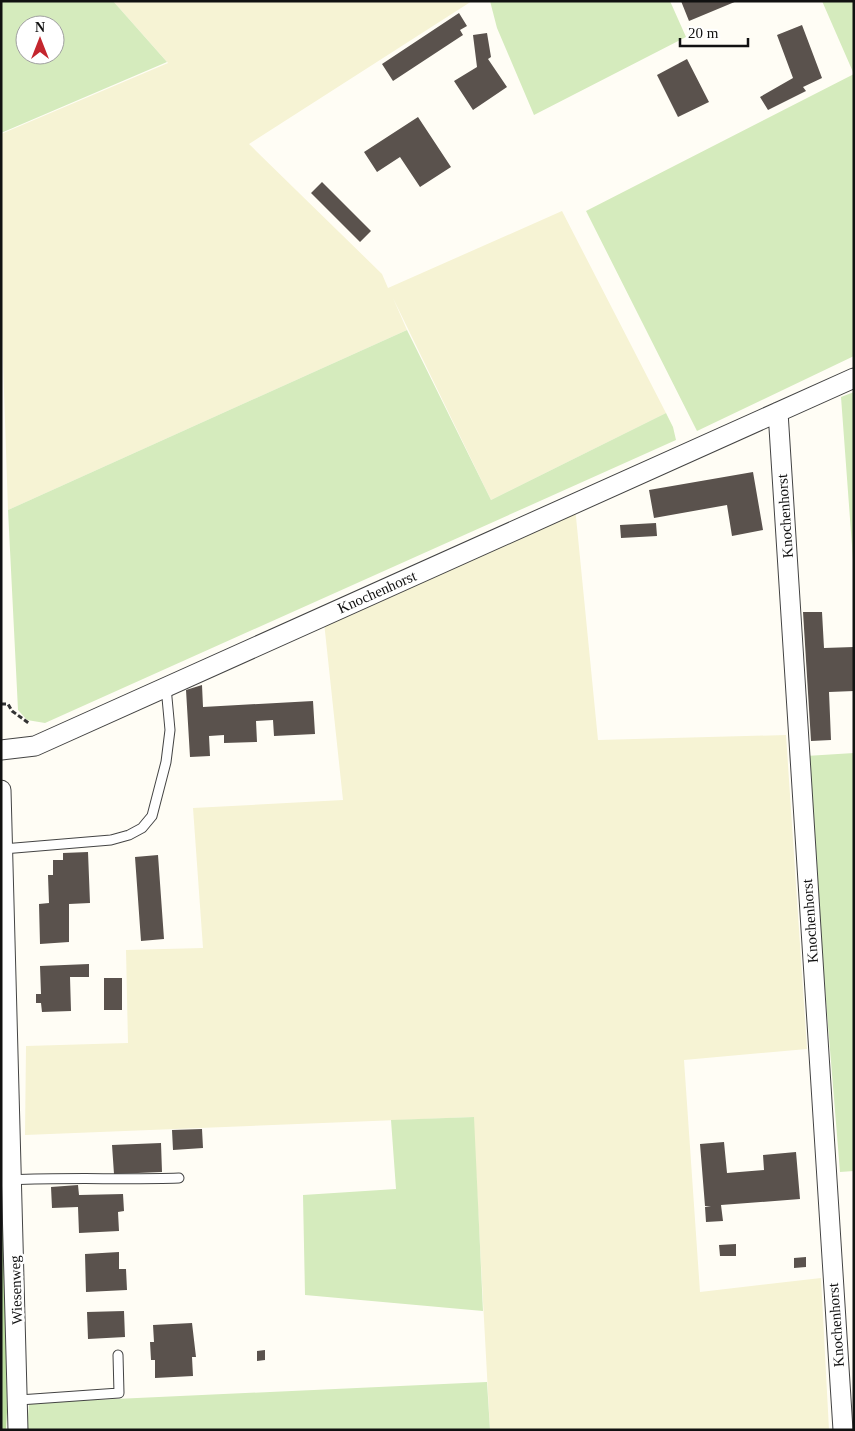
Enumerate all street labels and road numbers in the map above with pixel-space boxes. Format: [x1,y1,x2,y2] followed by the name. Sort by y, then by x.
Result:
[774,473,796,559] street label: Knochenhorst
[335,567,419,616] street label: Knochenhorst
[799,878,821,964] street label: Knochenhorst
[7,1255,25,1325] street label: Wiesenweg
[825,1282,847,1368] street label: Knochenhorst

